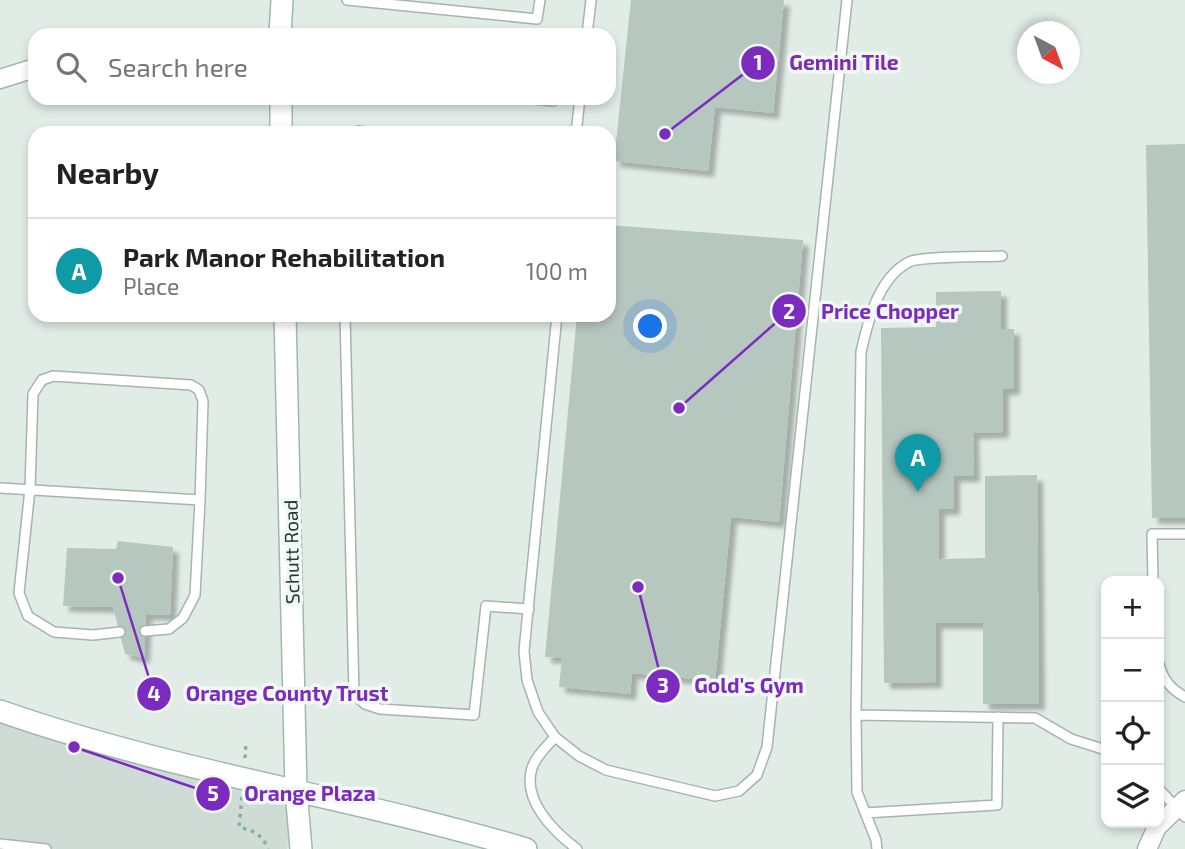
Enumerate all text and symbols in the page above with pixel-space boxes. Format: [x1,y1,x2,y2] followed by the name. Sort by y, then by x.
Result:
[1017,21,1080,84] north arrow
[28,28,616,105] search box
[740,42,913,84] callout: Gemini Tile
[52,48,90,86] icon: search
[753,49,763,74] text: 1
[789,49,899,74] text: Gemini Tile
[108,51,248,82] text: Search here
[56,154,159,190] text: Nearby
[123,241,445,272] text: Park Manor Rehabilitation
[71,257,87,285] text: A
[526,257,588,285] text: 100 m
[123,272,179,300] text: Place
[772,290,973,332] callout: Price Chopper
[783,298,795,323] text: 2
[821,298,959,323] text: Price Chopper
[633,309,667,343] your location
[895,434,941,492] pin: A
[279,500,303,604] street label: Schutt Road
[1101,576,1164,828] map controls
[1101,576,1164,639] button: +
[1101,639,1164,702] button: −
[646,665,818,707] callout: Gold's Gym
[657,672,669,697] text: 3
[694,672,804,698] text: Gold's Gym
[136,673,403,715] callout: Orange County Trust
[147,680,161,705] text: 4
[186,680,389,706] text: Orange County Trust
[1101,702,1164,765] button: locate
[1101,765,1164,828] button: layers
[196,773,390,815] callout: Orange Plaza
[207,780,219,805] text: 5
[244,780,376,805] text: Orange Plaza

